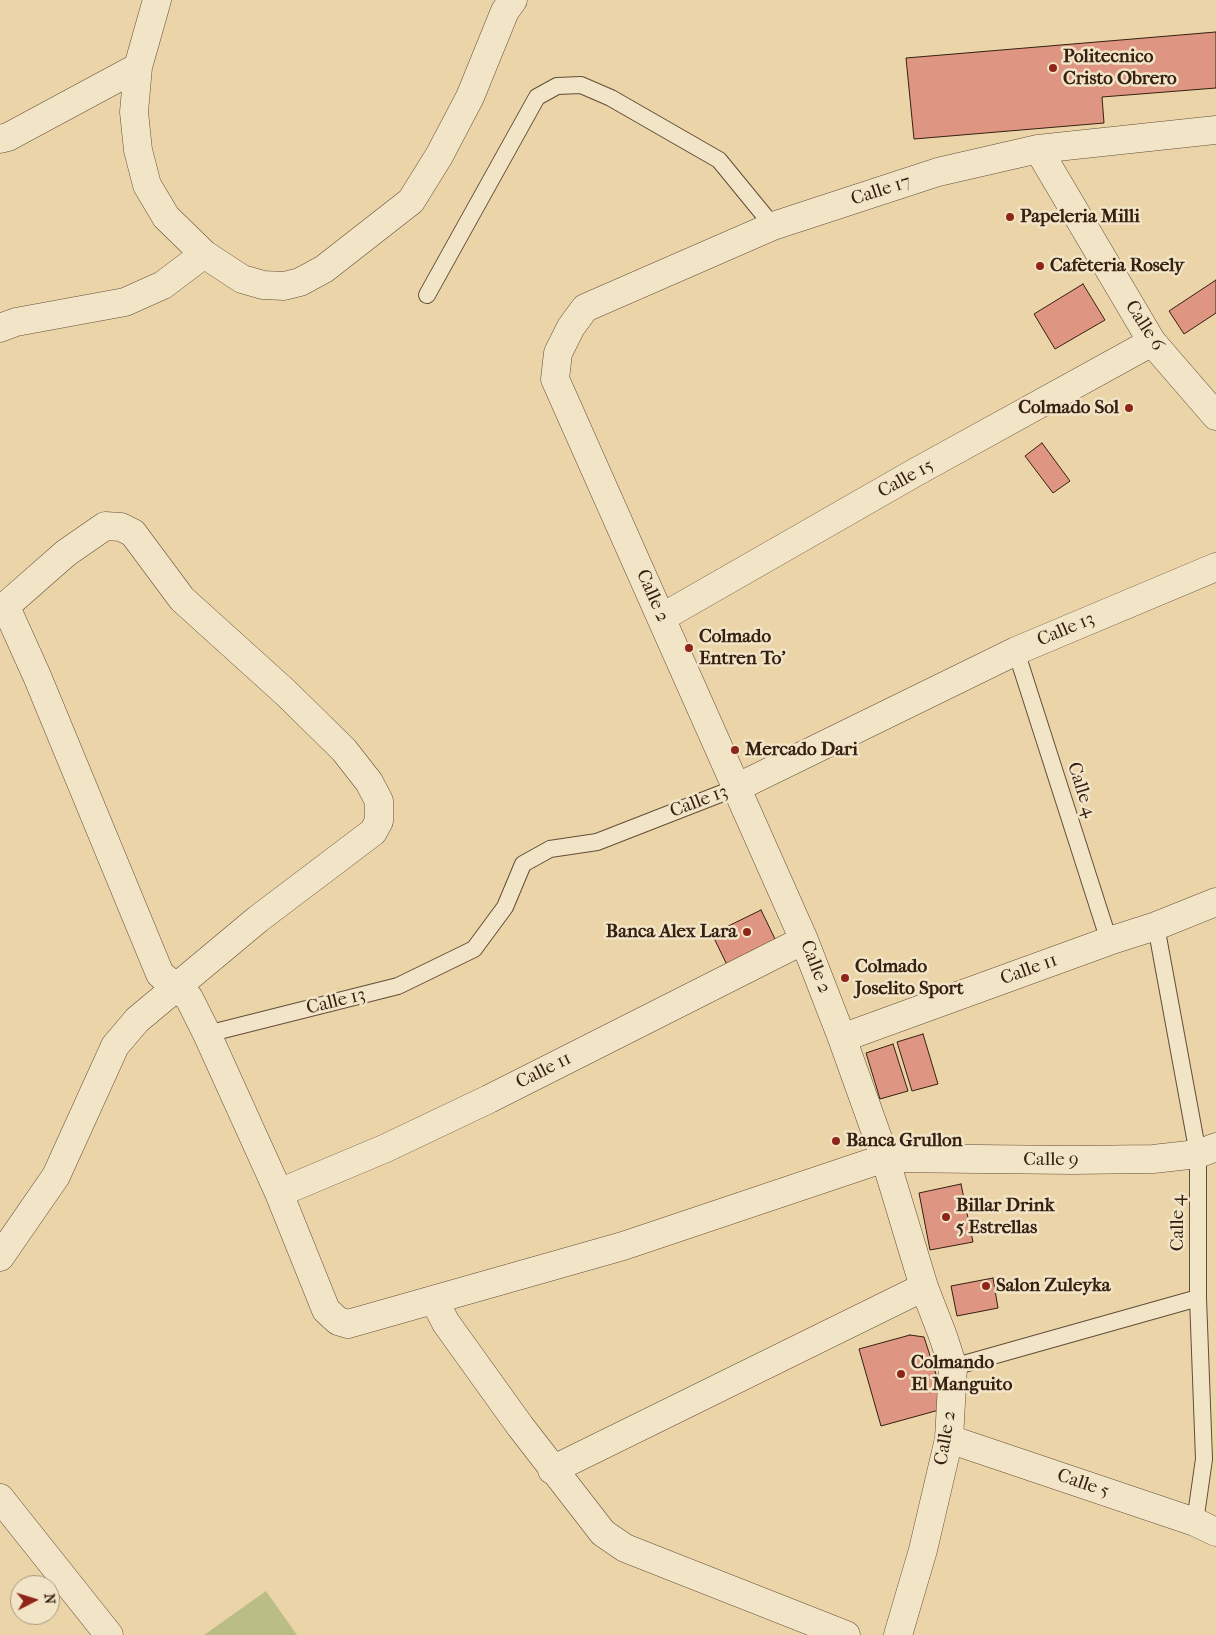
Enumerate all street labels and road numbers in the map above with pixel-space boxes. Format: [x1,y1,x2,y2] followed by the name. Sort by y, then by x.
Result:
[848,171,914,211] street label: Calle 17
[1119,296,1169,356] street label: Calle 6
[874,454,938,504] street label: Calle 15
[630,566,674,626] street label: Calle 2
[1034,608,1098,652] street label: Calle 13
[1061,760,1101,820] street label: Calle 4
[667,781,731,823] street label: Calle 13
[794,937,836,997] street label: Calle 2
[997,949,1061,991] street label: Calle 11
[304,984,368,1020] street label: Calle 13
[513,1047,575,1095] street label: Calle 11
[1023,1149,1079,1171] street label: Calle 9
[1167,1195,1189,1251] street label: Calle 4
[930,1409,962,1467] street label: Calle 2
[1054,1464,1112,1504] street label: Calle 5

